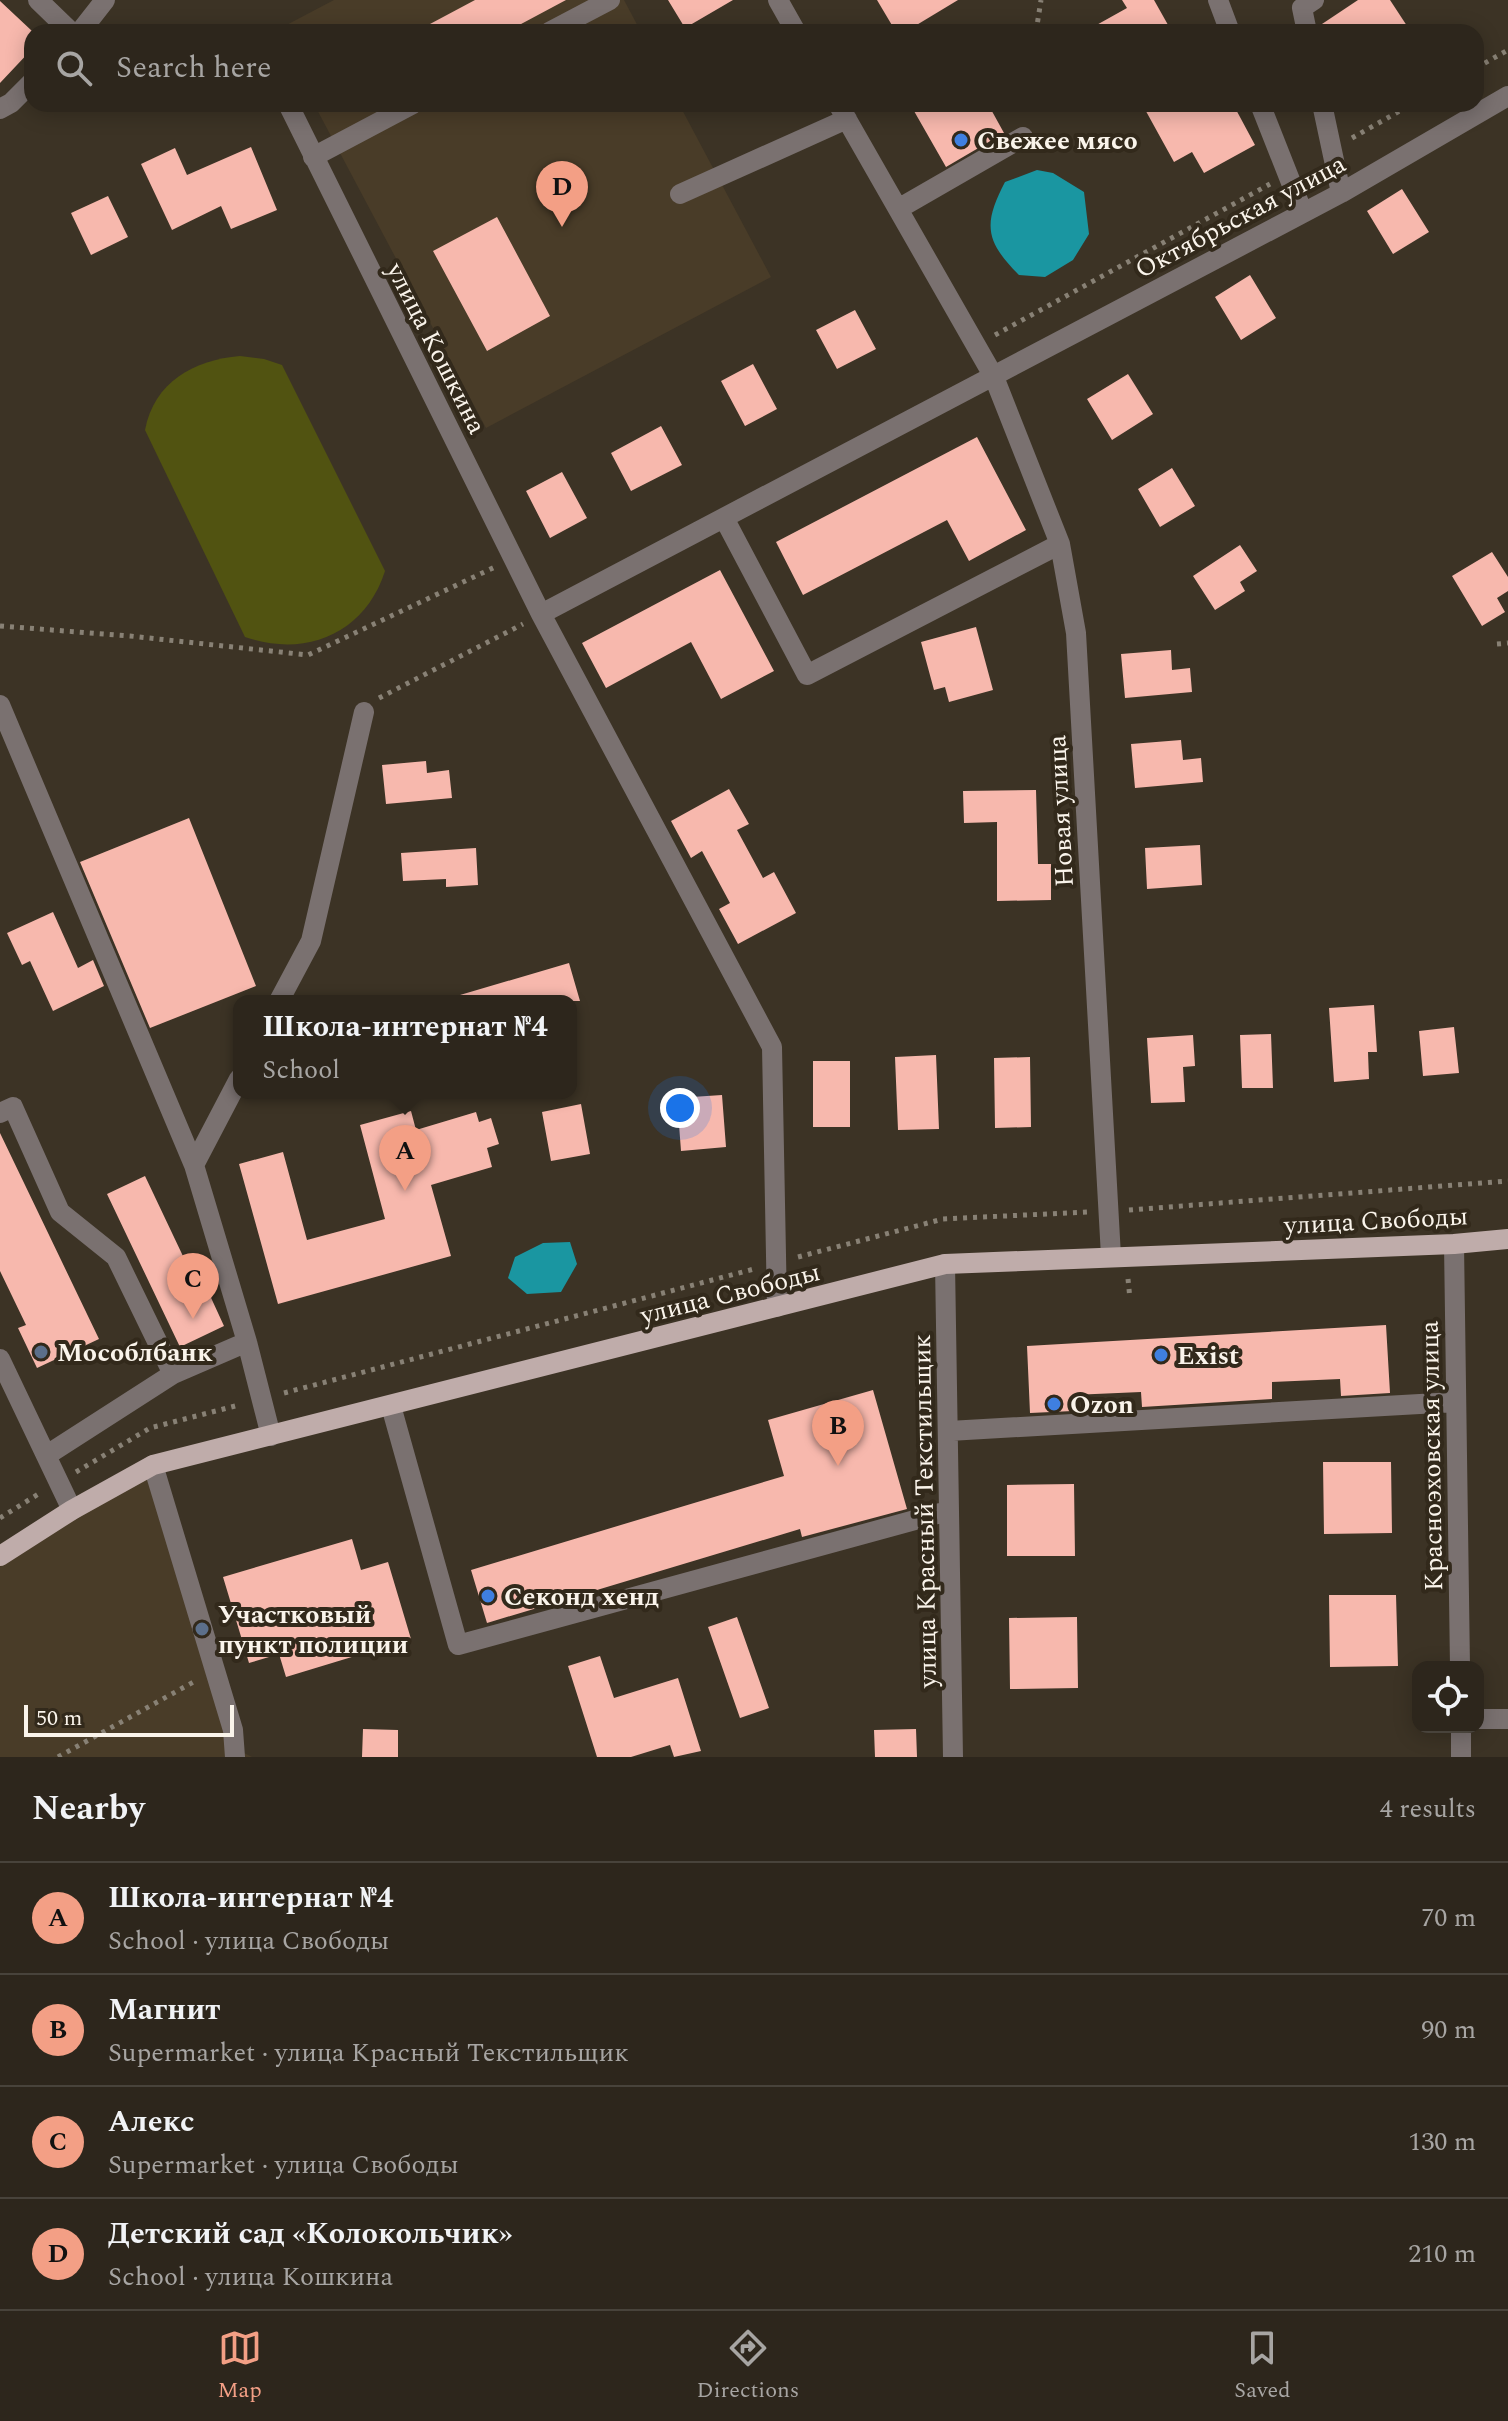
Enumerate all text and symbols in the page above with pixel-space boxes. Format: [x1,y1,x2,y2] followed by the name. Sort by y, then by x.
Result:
[24,24,1484,112] search box
[116,45,272,91] text: Search here
[52,46,96,90] icon: search
[977,121,1138,161] place label: Свежее мясо
[952,131,970,149] marker: Свежее мясо
[1128,144,1353,289] street label: Октябрьская улица
[536,161,588,227] pin: D
[375,255,497,441] street label: улица Кошкина
[1037,734,1085,888] street label: Новая улица
[233,995,577,1099] popup
[262,1004,548,1050] text: Школа-интернат №4
[262,1050,340,1090] text: School
[660,1088,700,1128] your location
[379,1125,431,1191] pin: A
[1282,1196,1469,1246] street label: улица Свободы
[635,1252,824,1336] street label: улица Свободы
[167,1253,219,1319] pin: C
[1410,1320,1454,1592] street label: Красноэховская улица
[57,1333,213,1373] place label: Мособлбанк
[902,1334,948,1689] street label: улица Красный Текстильщик
[1177,1336,1239,1376] place label: Exist
[32,1343,50,1361] marker: Мособлбанк
[1152,1346,1170,1364] marker: Exist
[1070,1385,1134,1425] place label: Ozon
[1045,1395,1063,1413] marker: Ozon
[812,1400,864,1466] pin: B
[504,1577,659,1617] place label: Секонд хенд
[479,1587,497,1605] marker: Секонд хенд
[218,1595,408,1665] place label: Участковый пункт полиции
[193,1620,211,1638] marker: Участковый пункт полиции
[1412,1661,1484,1733] map controls
[1412,1661,1484,1733] button: locate
[24,1701,234,1737] scale bar
[36,1702,82,1735] text: 50 m
[32,1783,145,1835] text: Nearby
[1380,1789,1476,1829] text: 4 results
[108,1875,394,1921] text: Школа-интернат №4
[48,1898,68,1938] text: A
[1421,1898,1476,1938] text: 70 m
[108,1921,389,1961] text: School · улица Свободы
[108,1987,220,2033] text: Магнит
[49,2010,67,2050] text: B
[1421,2010,1476,2050] text: 90 m
[108,2033,629,2073] text: Supermarket · улица Красный Текстильщик
[108,2099,195,2145] text: Алекс
[49,2122,67,2162] text: C
[1408,2122,1476,2162] text: 130 m
[108,2145,459,2185] text: Supermarket · улица Свободы
[108,2211,513,2257] text: Детский сад «Колокольчик»
[48,2234,68,2274] text: D
[1408,2234,1476,2274] text: 210 m
[108,2257,393,2297] text: School · улица Кошкина
[217,2326,262,2407] tab: Map
[697,2326,799,2407] tab: Directions
[1234,2326,1291,2407] tab: Saved

